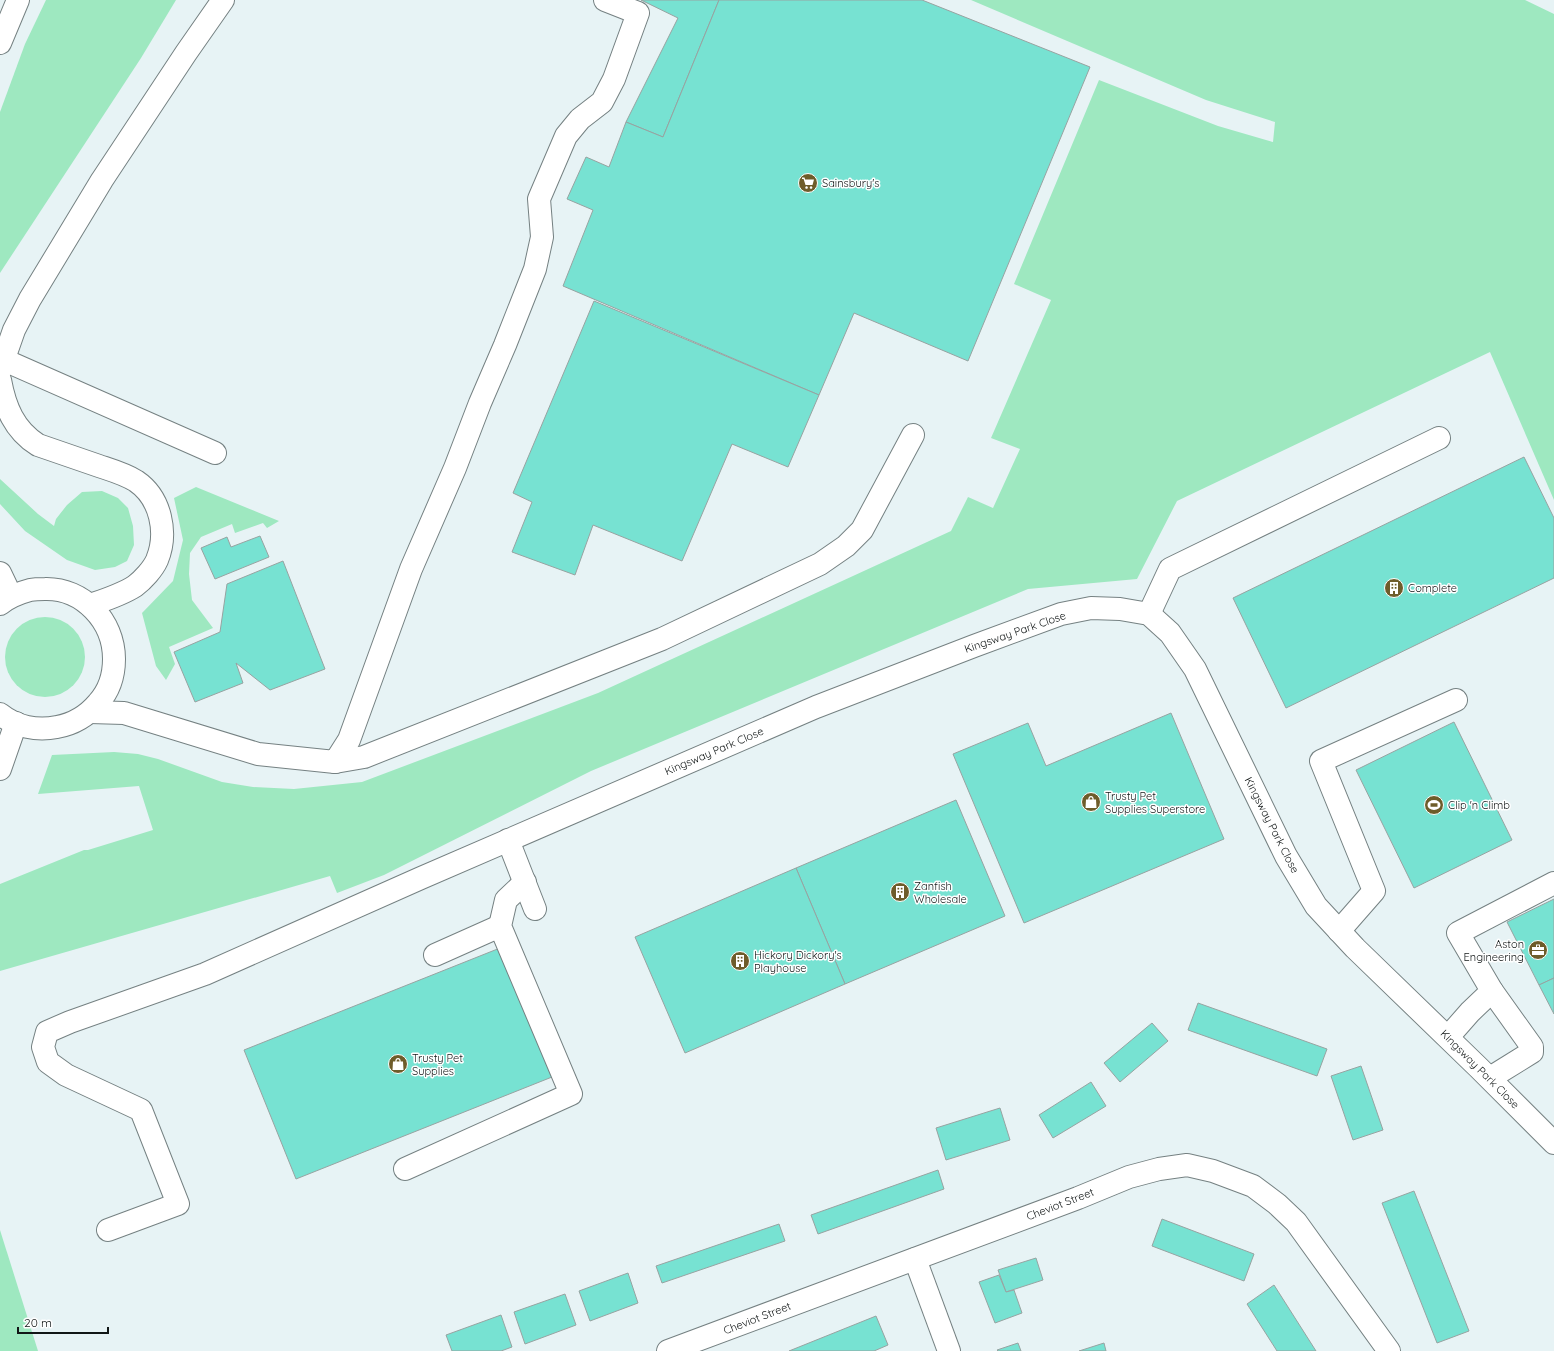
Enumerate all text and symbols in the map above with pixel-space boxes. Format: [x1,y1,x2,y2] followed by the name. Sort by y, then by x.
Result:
[797,172,819,194] supermarket icon: Sainsbury's
[822,176,879,190] place label: Sainsbury's
[1383,577,1405,599] building icon: Complete
[1408,581,1457,595] place label: Complete
[963,608,1067,656] street label: Kingsway Park Close
[662,724,766,778] street label: Kingsway Park Close
[1242,775,1302,875] street label: Kingsway Park Close
[1105,789,1205,816] place label: Trusty Pet Supplies Superstore
[1080,791,1102,813] shop icon: Trusty Pet Supplies Superstore
[1423,794,1445,816] sports icon: Clip 'n Climb
[1448,798,1510,812] place label: Clip 'n Climb
[914,879,967,906] place label: Zanfish Wholesale
[889,881,911,903] building icon: Zanfish Wholesale
[1464,937,1524,964] place label: Aston Engineering
[1527,939,1549,961] office icon: Aston Engineering
[754,948,842,975] place label: Hickory Dickory's Playhouse
[729,950,751,972] building icon: Hickory Dickory's Playhouse
[1438,1027,1522,1111] street label: Kingsway Park Close
[412,1051,463,1078] place label: Trusty Pet Supplies
[387,1053,409,1075] shop icon: Trusty Pet Supplies
[1024,1185,1096,1223] street label: Cheviot Street
[721,1299,793,1337] street label: Cheviot Street
[18,1309,108,1335] scale bar
[24,1315,52,1330] text: 20 m

